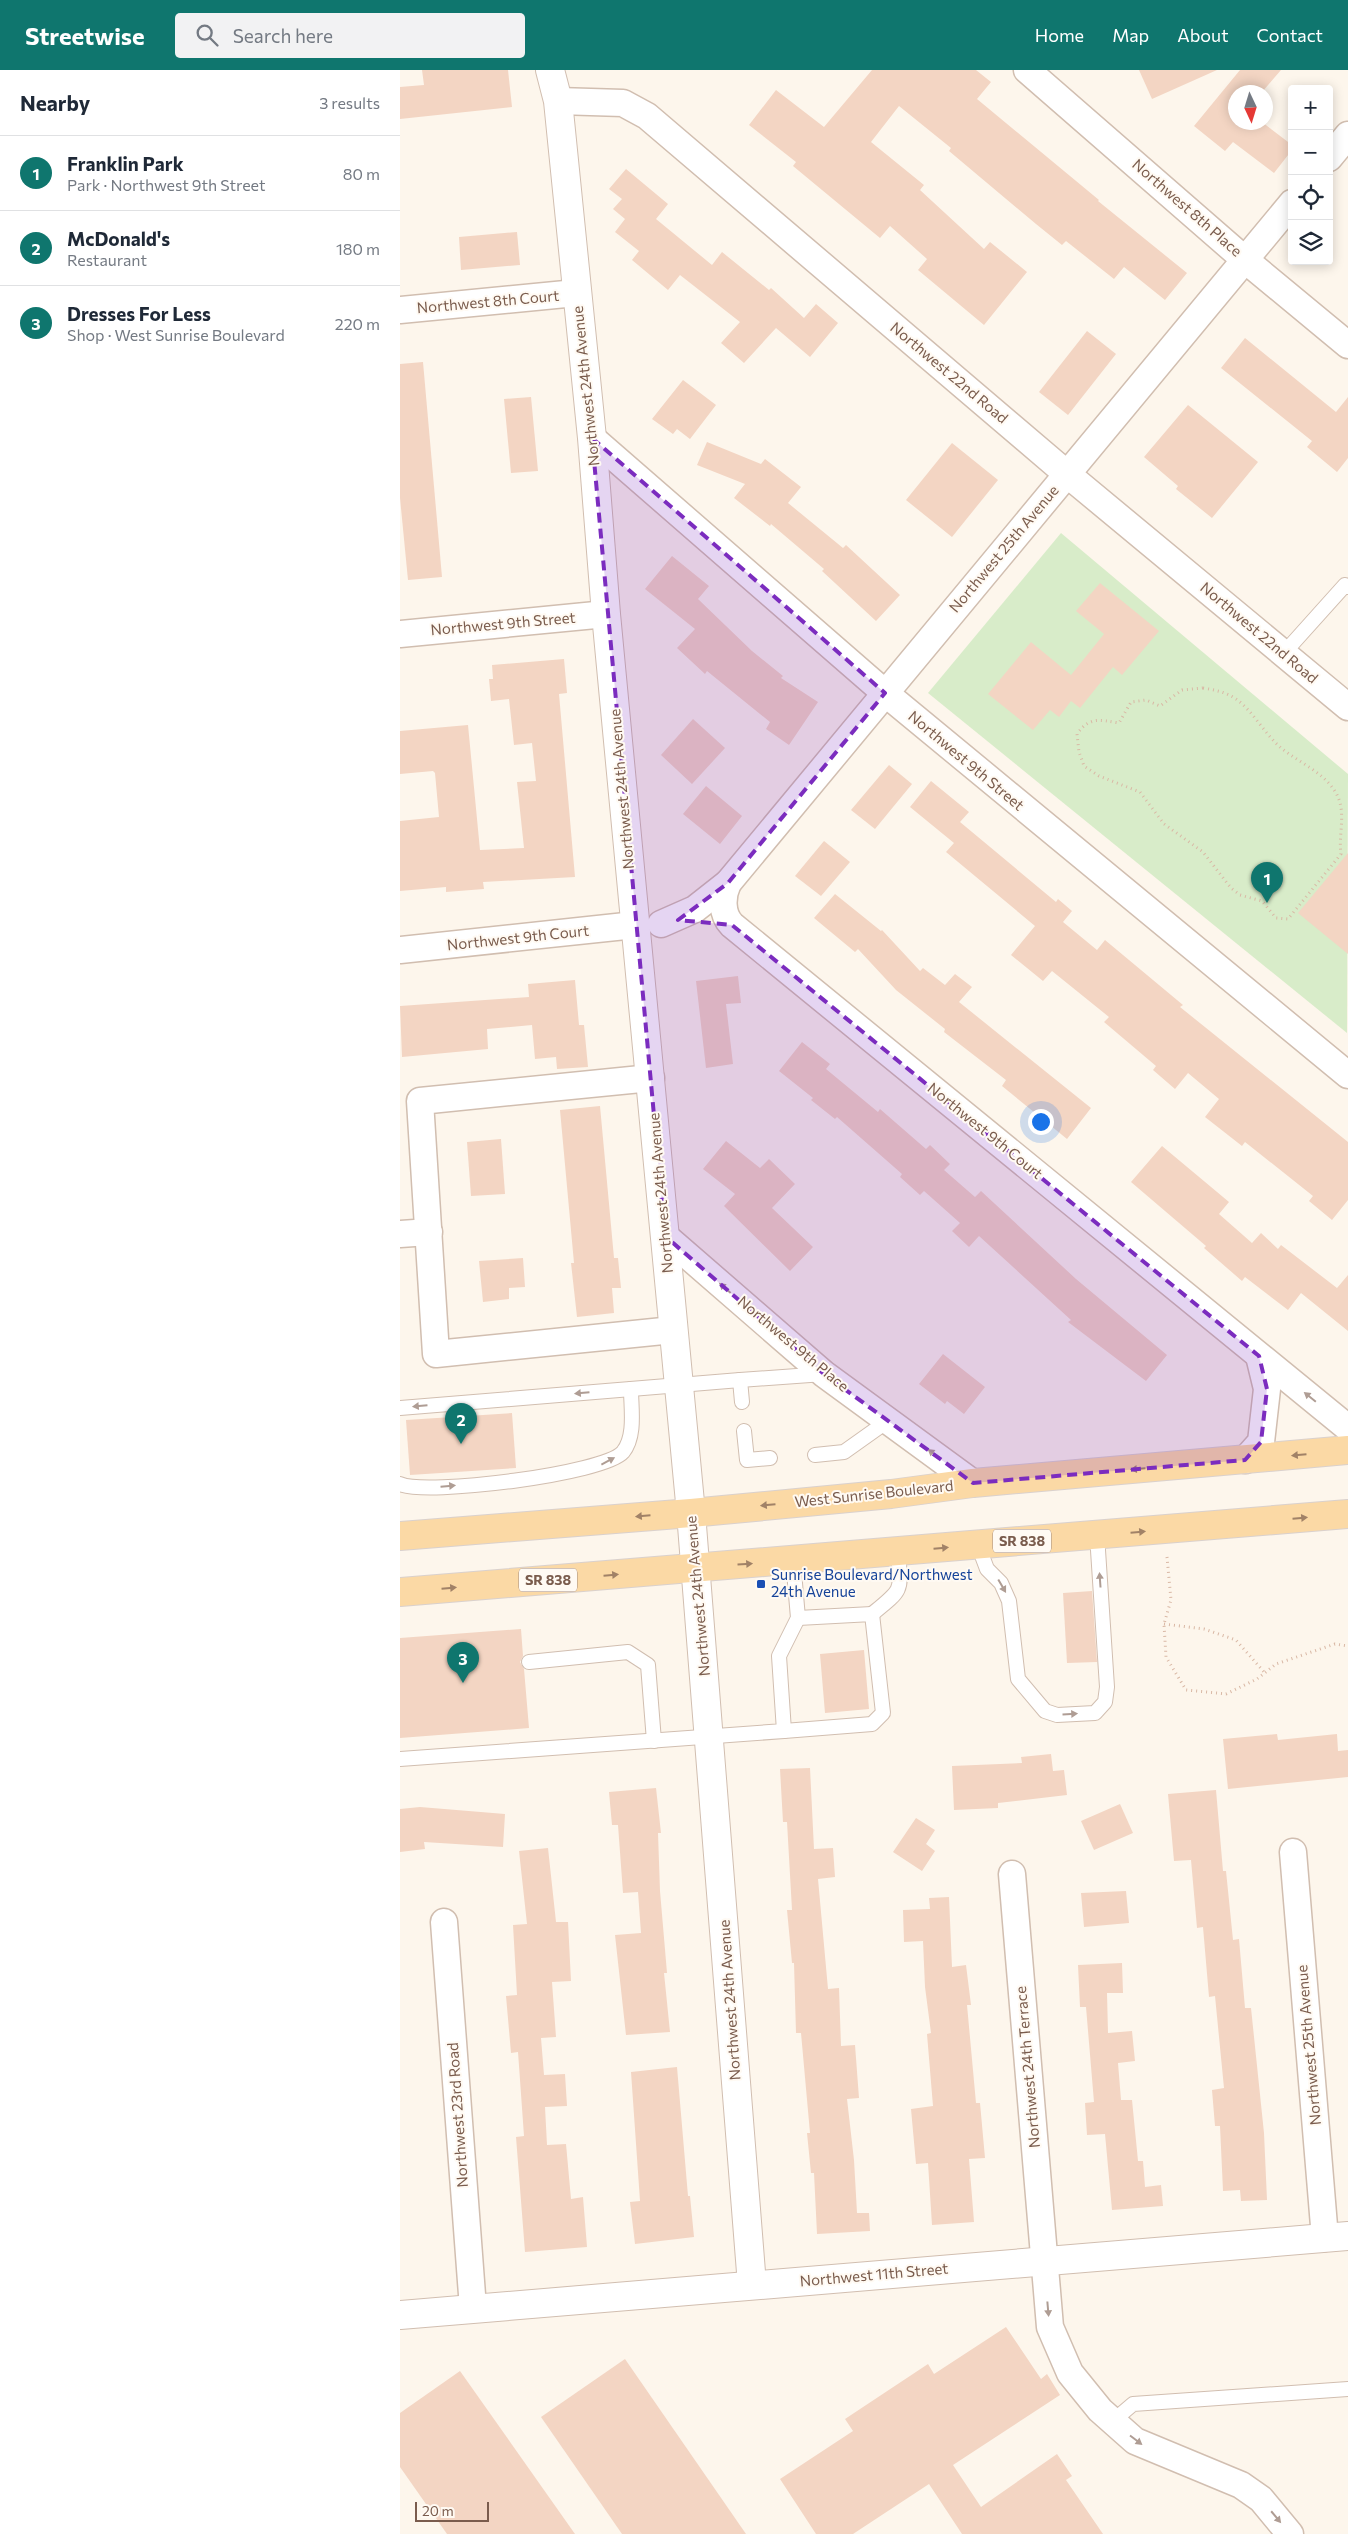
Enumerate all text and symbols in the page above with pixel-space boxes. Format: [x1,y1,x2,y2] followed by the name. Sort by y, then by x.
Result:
[175,13,525,58] search box
[25,21,145,50] text: Streetwise
[193,21,221,49] icon: search
[233,24,333,47] text: Search here
[1035,24,1084,46] text: Home
[1112,24,1149,46] text: Map
[1177,24,1229,46] text: About
[1257,24,1323,46] text: Contact
[1228,85,1273,130] north arrow
[1288,85,1333,265] map controls
[1288,85,1333,130] button: +
[20,90,90,115] text: Nearby
[319,93,380,112] text: 3 results
[1288,130,1333,175] button: −
[67,152,184,175] text: Franklin Park
[1129,155,1246,260] street label: Northwest 8th Place
[32,164,40,183] text: 1
[343,164,380,183] text: 80 m
[67,175,266,194] text: Park · Northwest 9th Street
[1288,175,1333,220] button: locate
[1288,220,1333,265] button: layers
[67,227,170,250] text: McDonald's
[31,239,41,258] text: 2
[336,239,380,258] text: 180 m
[67,250,147,269] text: Restaurant
[416,286,560,316] street label: Northwest 8th Court
[67,302,211,325] text: Dresses For Less
[568,305,602,467] street label: Northwest 24th Avenue
[31,314,41,333] text: 3
[335,314,380,333] text: 220 m
[887,318,1012,427] street label: Northwest 22nd Road
[67,325,285,344] text: Shop · West Sunrise Boulevard
[945,481,1062,616] street label: Northwest 25th Avenue
[1197,578,1322,687] street label: Northwest 22nd Road
[430,608,576,638] street label: Northwest 9th Street
[905,707,1028,814] street label: Northwest 9th Street
[605,708,637,870] street label: Northwest 24th Avenue
[1251,862,1283,903] pin: 1
[446,921,590,953] street label: Northwest 9th Court
[924,1078,1047,1182] street label: Northwest 9th Court
[1028,1109,1054,1135] your location
[644,1112,676,1274] street label: Northwest 24th Avenue
[718,1282,731,1293] one-way arrow
[734,1292,853,1395] street label: Northwest 9th Place
[574,1389,590,1397] one-way arrow
[1304,1391,1317,1402] one-way arrow
[412,1402,428,1410] one-way arrow
[445,1403,477,1444] pin: 2
[928,1448,941,1459] one-way arrow
[1291,1451,1307,1459] one-way arrow
[601,1456,614,1465] one-way arrow
[1129,1465,1145,1473] one-way arrow
[794,1476,954,1510] street label: West Sunrise Boulevard
[440,1482,456,1490] one-way arrow
[760,1501,776,1509] one-way arrow
[634,1513,650,1521] one-way arrow
[1292,1514,1308,1522] one-way arrow
[681,1515,713,1677] street label: Northwest 24th Avenue
[1131,1527,1147,1535] one-way arrow
[993,1530,1051,1552] road number: SR 838
[934,1544,950,1552] one-way arrow
[737,1559,753,1567] one-way arrow
[771,1565,973,1600] place label: Sunrise Boulevard/Northwest 24th Avenue
[519,1568,577,1592] road number: SR 838
[603,1570,619,1578] one-way arrow
[1096,1571,1104,1587] one-way arrow
[755,1578,767,1590] marker: Sunrise Boulevard/Northwest 24th Avenue
[997,1580,1006,1593] one-way arrow
[441,1584,457,1592] one-way arrow
[447,1642,479,1683] pin: 3
[1062,1710,1078,1718] one-way arrow
[714,1919,744,2081] street label: Northwest 24th Avenue
[1292,1964,1324,2126] street label: Northwest 25th Avenue
[1011,1985,1043,2149] street label: Northwest 24th Terrace
[443,2042,471,2188] street label: Northwest 23rd Road
[799,2259,949,2289] street label: Northwest 11th Street
[1045,2302,1053,2318] one-way arrow
[1129,2435,1143,2445] one-way arrow
[415,2499,489,2522] scale bar
[422,2502,454,2519] text: 20 m
[1270,2510,1281,2523] one-way arrow

